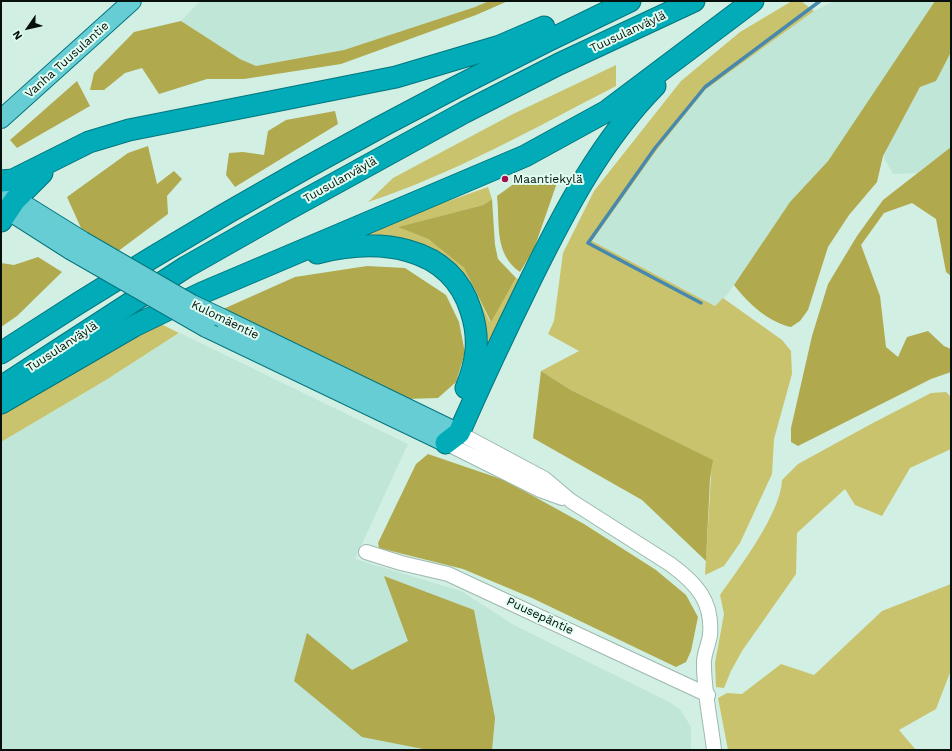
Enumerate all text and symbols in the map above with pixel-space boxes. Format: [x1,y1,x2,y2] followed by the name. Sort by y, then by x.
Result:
[8,8,48,48] north arrow
[588,8,668,56] street label: Tuusulanväylä
[22,19,112,101] street label: Vanha Tuusulantie
[10,28,25,42] text: N
[301,154,379,206] street label: Tuusulanväylä
[513,172,583,186] place label: Maantiekylä
[500,174,510,184] marker: Maantiekylä
[189,297,261,343] street label: Kulomäentie
[24,319,100,375] street label: Tuusulanväylä
[504,594,576,638] street label: Puusepäntie

